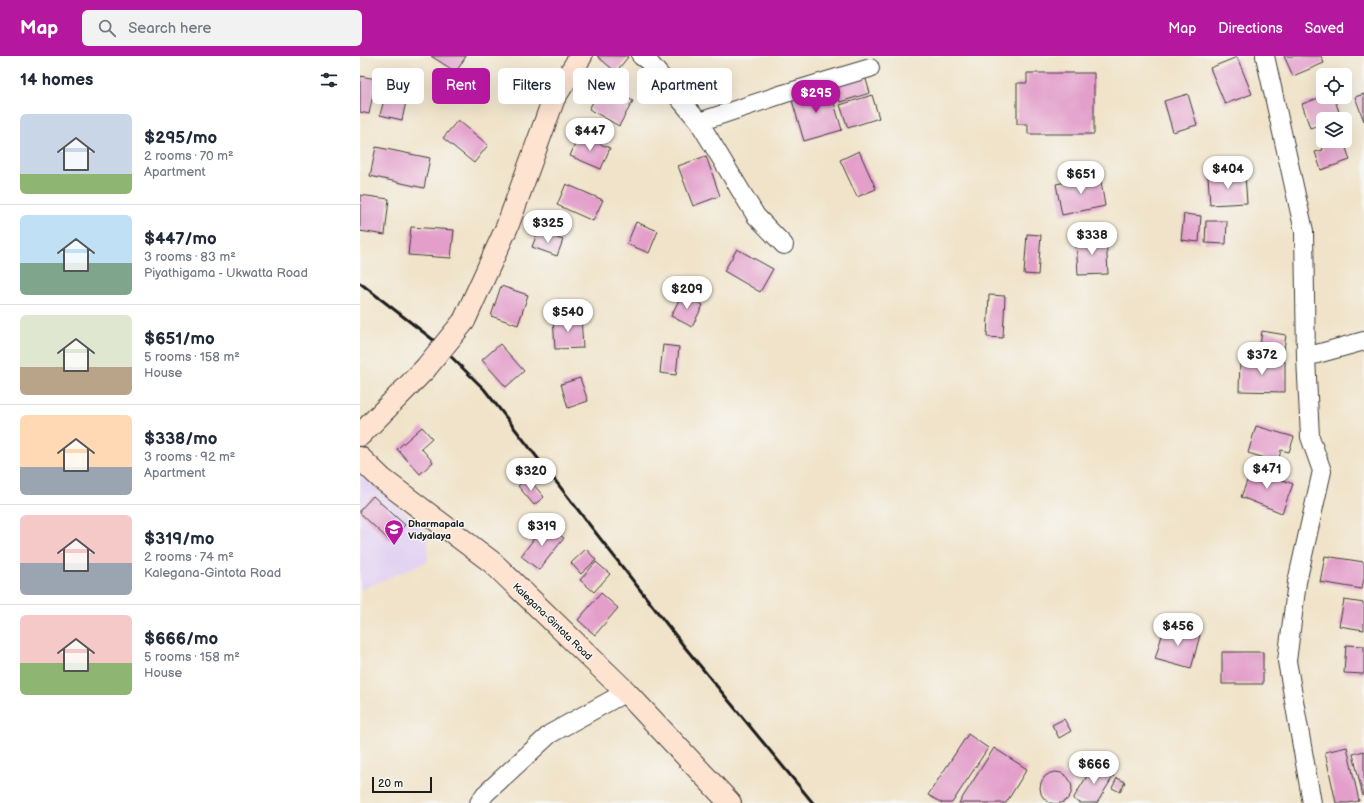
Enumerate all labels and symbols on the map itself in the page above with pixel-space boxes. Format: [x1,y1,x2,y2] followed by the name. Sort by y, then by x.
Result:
[792,80,840,114] pin: $295
[566,118,614,152] pin: $447
[1204,156,1252,190] pin: $404
[1057,161,1105,195] pin: $651
[524,210,572,244] pin: $325
[1068,222,1116,256] pin: $338
[663,276,711,310] pin: $209
[544,299,592,333] pin: $540
[1238,342,1286,376] pin: $372
[1243,456,1291,490] pin: $471
[507,458,555,492] pin: $320
[518,513,566,547] pin: $319
[383,518,405,546] school or university icon: Dharmapala Vidyalaya
[408,518,464,542] place label: Dharmapala Vidyalaya
[510,581,595,663] street label: Kalegana-Gintota Road
[1154,613,1202,647] pin: $456
[1070,751,1118,785] pin: $666
[372,775,432,794] scale bar

